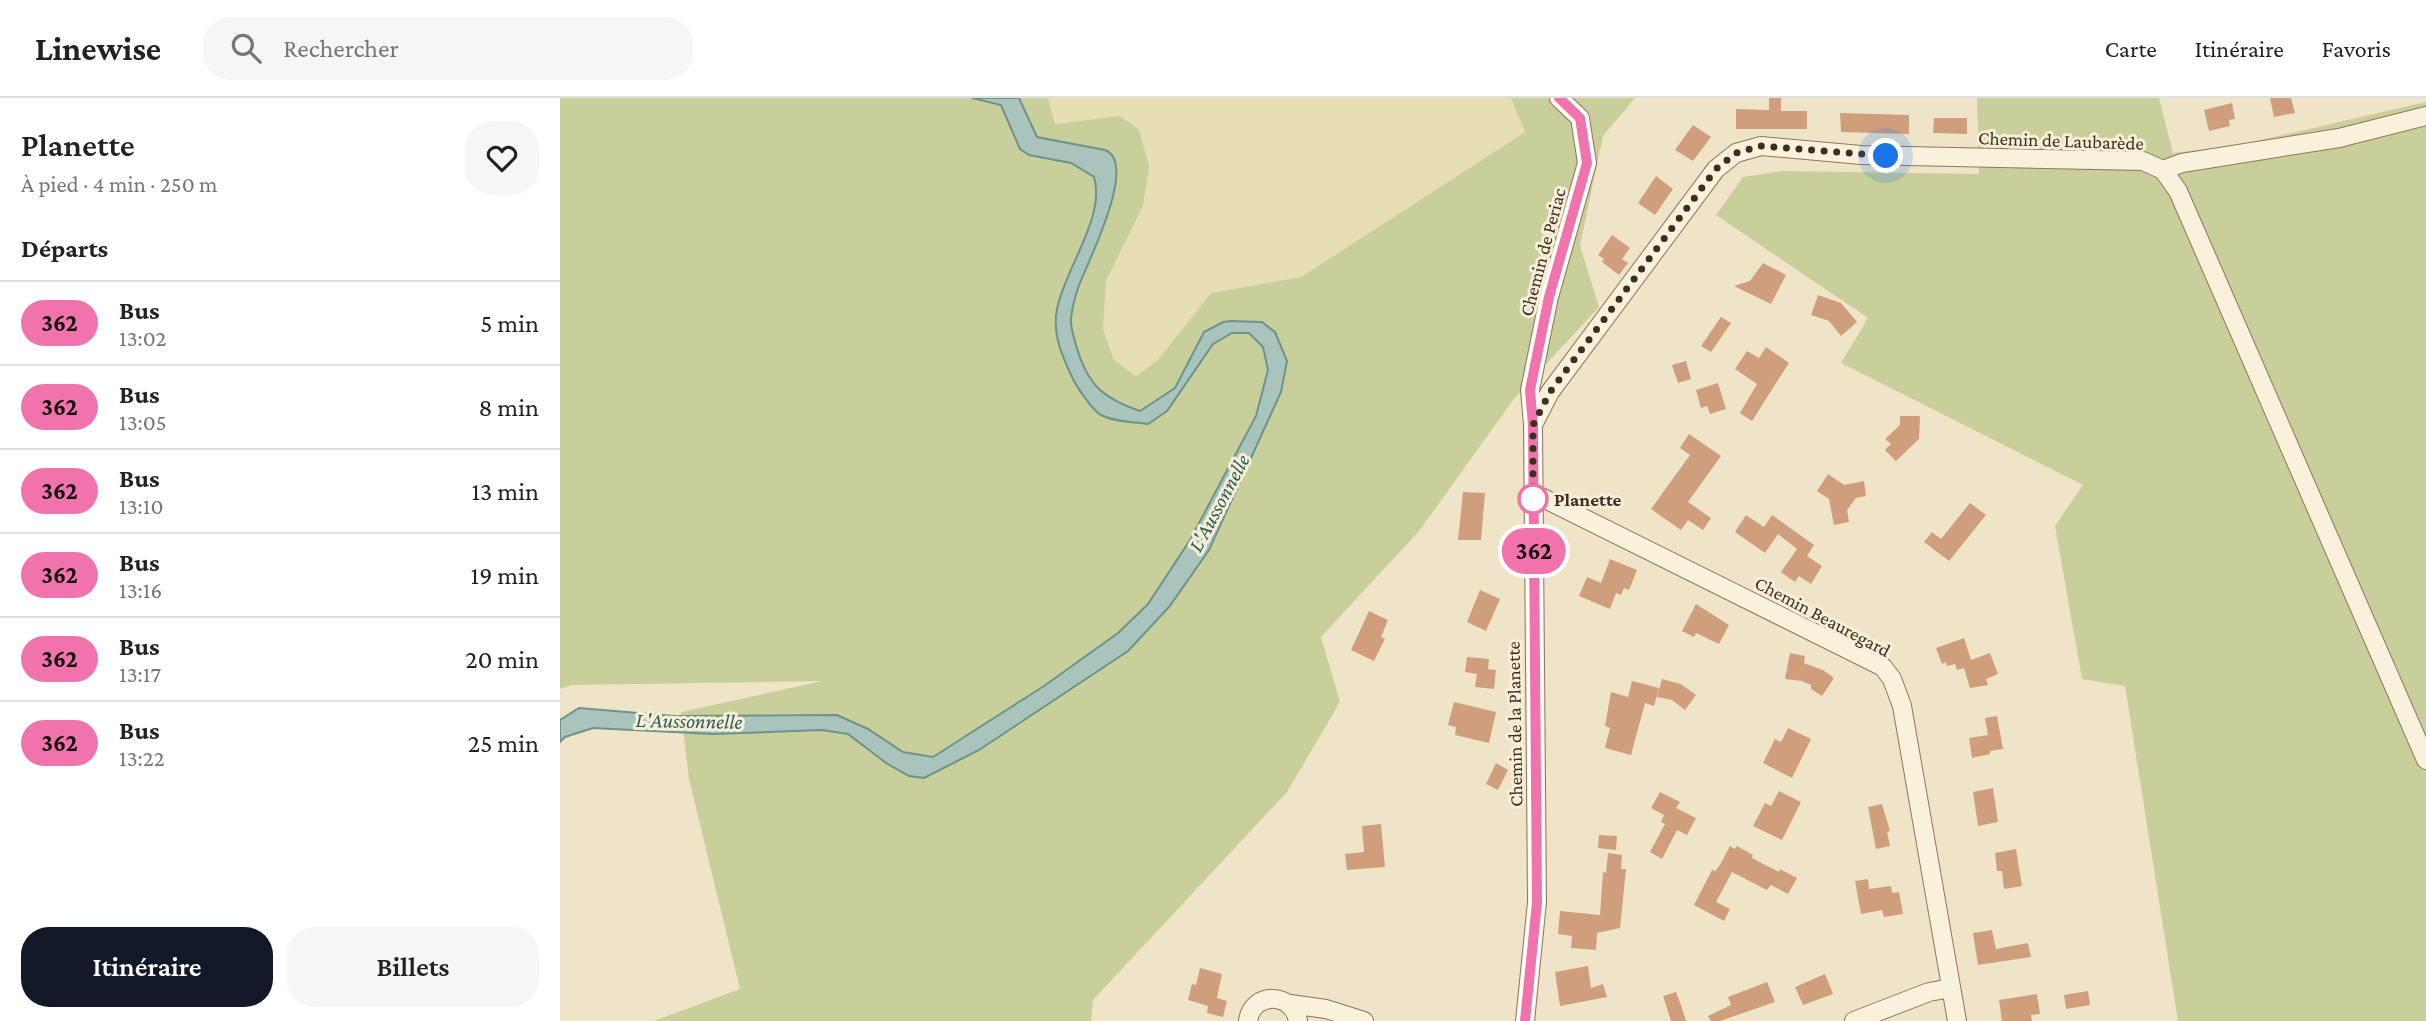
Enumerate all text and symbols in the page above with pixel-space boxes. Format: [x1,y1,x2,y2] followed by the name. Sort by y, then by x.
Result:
[203,17,693,80] search box
[227,29,265,67] icon: search
[35,30,161,67] text: Linewise
[283,34,399,63] text: Rechercher
[2105,35,2157,62] text: Carte
[2195,35,2284,62] text: Itinéraire
[2322,35,2391,62] text: Favoris
[465,121,539,195] button: heart
[21,126,135,163] text: Planette
[1978,127,2144,154] street label: Chemin de Laubarède
[1868,138,1903,173] your location
[21,171,218,197] text: À pied · 4 min · 250 m
[1515,186,1570,318] street label: Chemin de Periac
[21,234,108,263] text: Départs
[119,296,160,325] text: Bus
[41,309,78,336] text: 362
[480,309,539,338] text: 5 min
[119,325,167,351] text: 13:02
[119,380,160,409] text: Bus
[41,393,78,420] text: 362
[478,393,539,422] text: 8 min
[119,409,167,435] text: 13:05
[1183,450,1255,556] water label: L'Aussonnelle
[119,464,160,493] text: Bus
[41,477,78,504] text: 362
[471,477,539,506] text: 13 min
[1518,484,1548,514] marker: Planette
[1554,489,1622,510] place label: Planette
[119,493,163,519] text: 13:10
[1494,528,1574,574] line badge: 362
[1516,537,1552,564] text: 362
[119,548,160,577] text: Bus
[41,561,78,588] text: 362
[471,561,539,590] text: 19 min
[1751,572,1894,661] street label: Chemin Beauregard
[119,577,162,603] text: 13:16
[119,632,160,661] text: Bus
[1503,641,1526,807] street label: Chemin de la Planette
[41,645,78,672] text: 362
[465,645,539,674] text: 20 min
[119,661,161,687] text: 13:17
[635,708,743,734] water label: L'Aussonnelle
[119,716,160,745] text: Bus
[41,729,78,756] text: 362
[468,729,539,758] text: 25 min
[119,745,165,771] text: 13:22
[21,927,273,1007] button: Itinéraire
[287,927,539,1007] button: Billets

